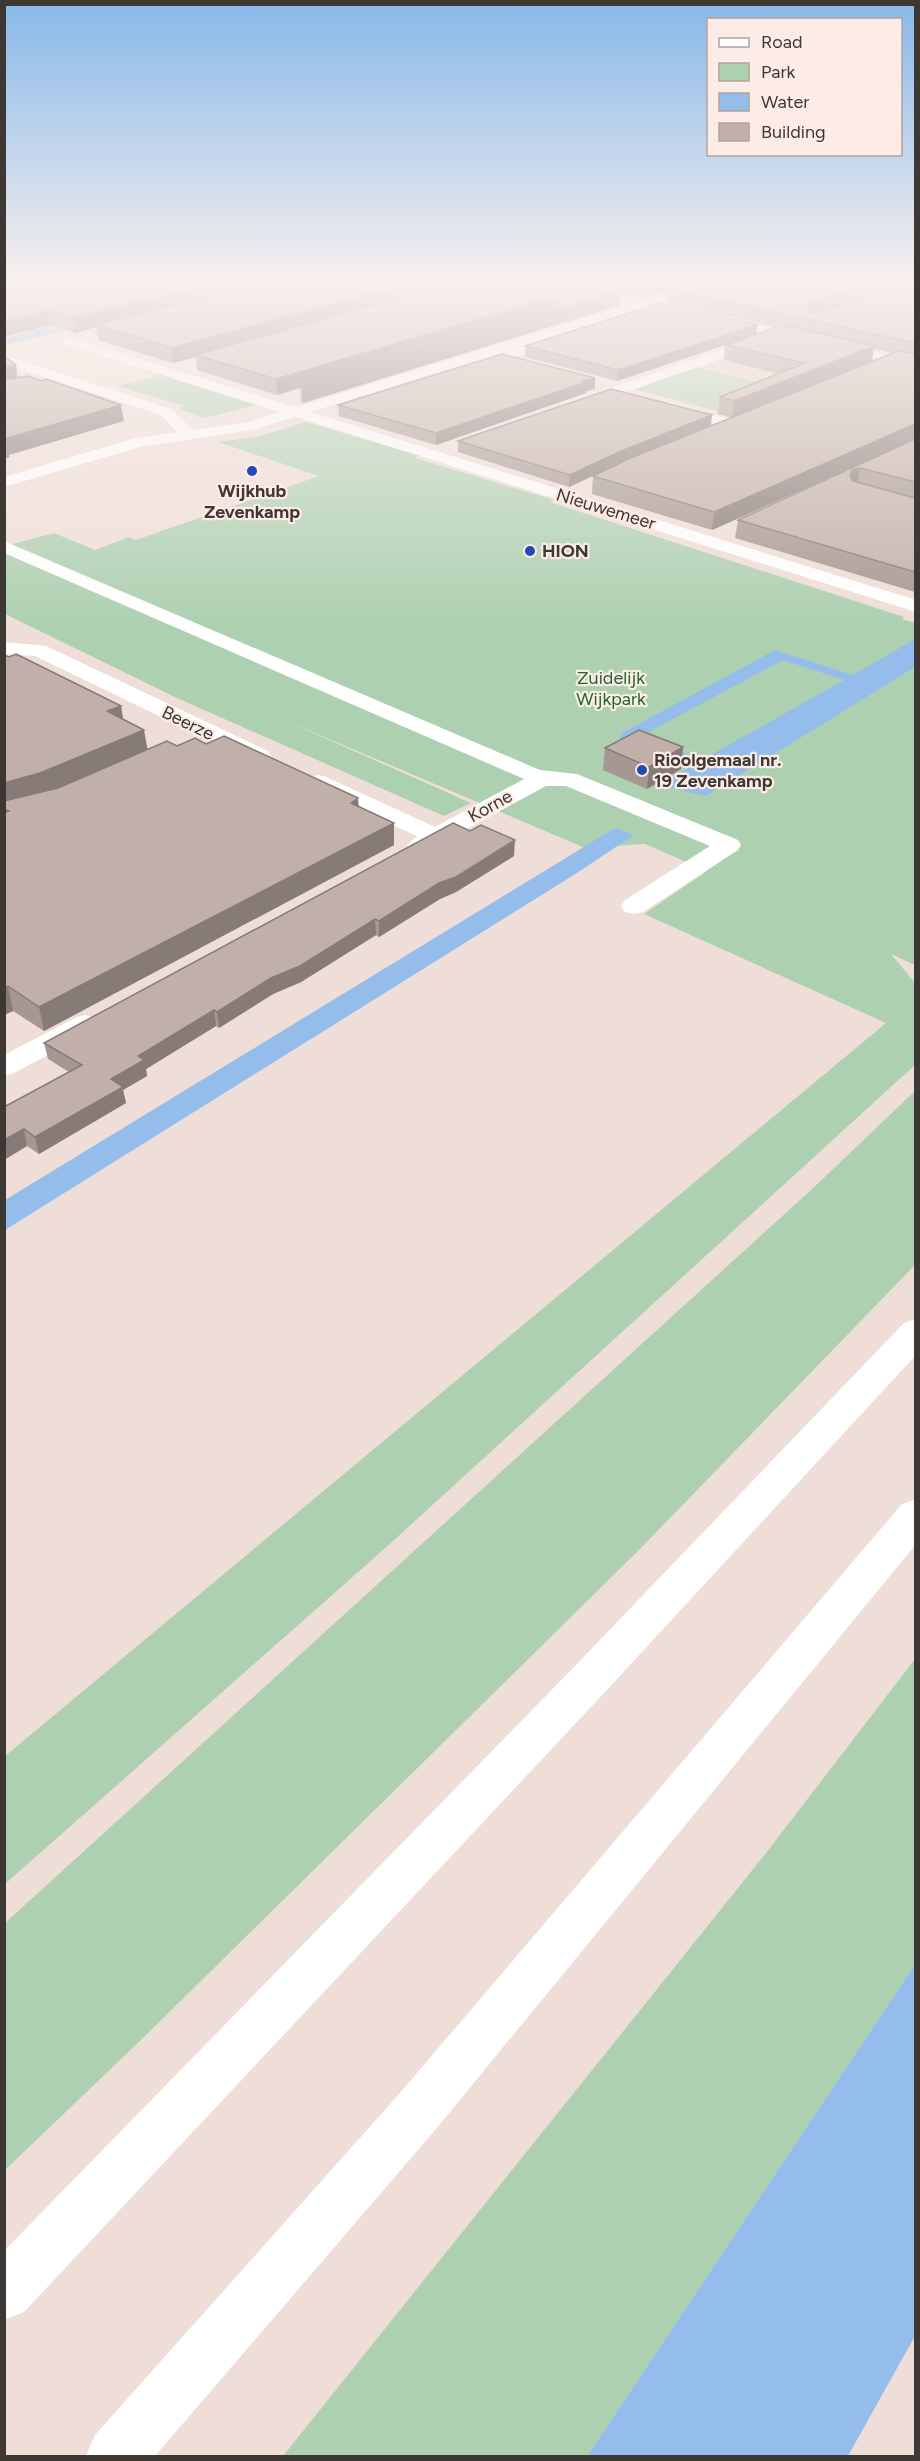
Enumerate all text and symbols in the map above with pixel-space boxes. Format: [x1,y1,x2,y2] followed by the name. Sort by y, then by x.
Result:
[707,18,902,156] legend
[761,31,802,53] text: Road
[761,61,796,83] text: Park
[761,91,809,113] text: Water
[761,121,826,143] text: Building
[245,464,259,478] marker: Wijkhub Zevenkamp
[204,480,300,523] place label: Wijkhub Zevenkamp
[554,483,658,535] street label: Nieuwemeer
[542,540,589,562] place label: HION
[523,544,537,558] marker: HION
[576,667,646,710] park label: Zuidelijk Wijkpark
[158,701,218,745] street label: Beerze
[654,749,782,792] place label: Rioolgemaal nr. 19 Zevenkamp
[635,763,649,777] marker: Rioolgemaal nr. 19 Zevenkamp
[464,785,516,827] street label: Korne

